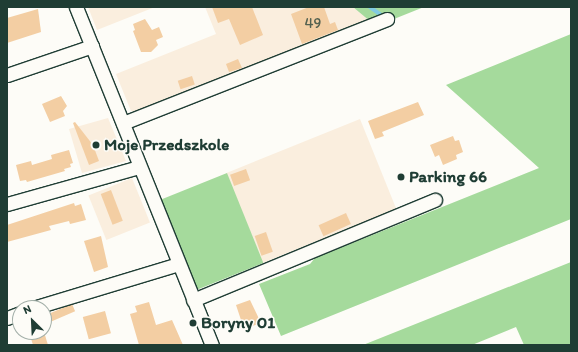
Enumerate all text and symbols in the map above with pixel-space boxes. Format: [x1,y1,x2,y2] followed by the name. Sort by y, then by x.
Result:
[305,15,321,33] house number: 49
[104,135,229,155] place label: Moje Przedszkole
[91,140,101,150] marker: Moje Przedszkole
[409,167,487,187] place label: Parking 66
[396,172,406,182] marker: Parking 66
[12,300,52,340] north arrow
[21,302,33,317] text: N
[201,313,275,333] place label: Boryny 01
[188,318,198,328] marker: Boryny 01

